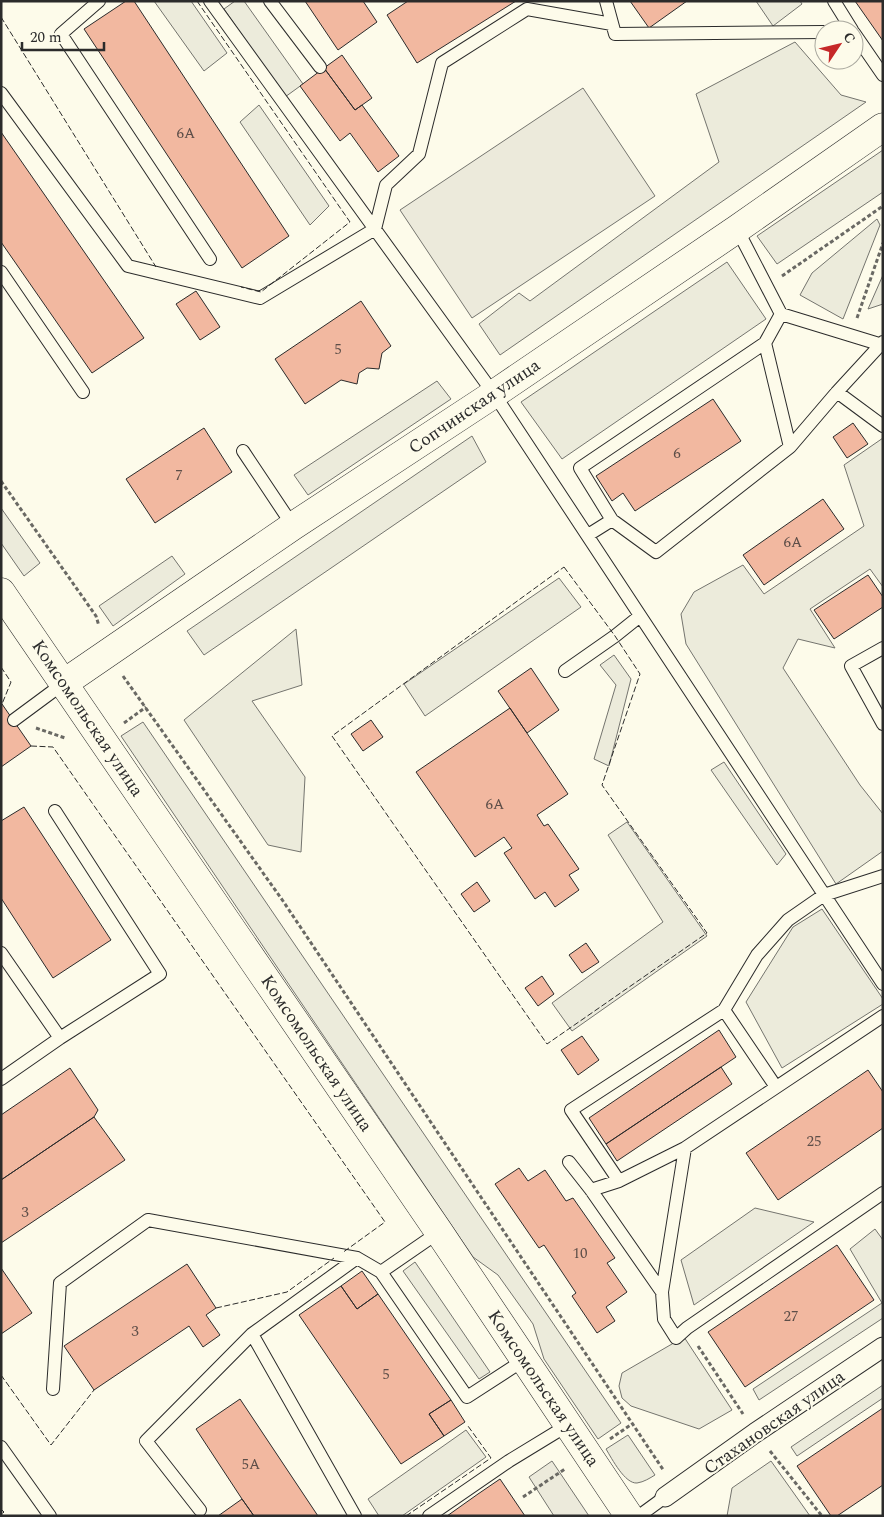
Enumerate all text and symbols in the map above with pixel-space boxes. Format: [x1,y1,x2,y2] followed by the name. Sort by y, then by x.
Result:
[22,20,105,52] scale bar
[814,20,864,70] north arrow
[30,26,62,49] text: 20 m
[838,28,861,48] text: С
[177,122,195,145] house number: 6А
[334,338,342,361] house number: 5
[403,352,546,461] street label: Сопчинская улица
[673,442,681,465] house number: 6
[175,464,183,487] house number: 7
[784,531,802,554] house number: 6А
[25,634,150,802] street label: Комсомольская улица
[486,793,504,816] house number: 6А
[254,969,379,1137] street label: Комсомольская улица
[806,1130,822,1153] house number: 25
[21,1201,29,1224] house number: 3
[572,1242,588,1265] house number: 10
[481,1304,606,1472] street label: Комсомольская улица
[783,1305,799,1328] house number: 27
[131,1320,139,1343] house number: 3
[382,1363,390,1386] house number: 5
[698,1363,851,1481] street label: Стахановская улица
[242,1453,260,1476] house number: 5А

